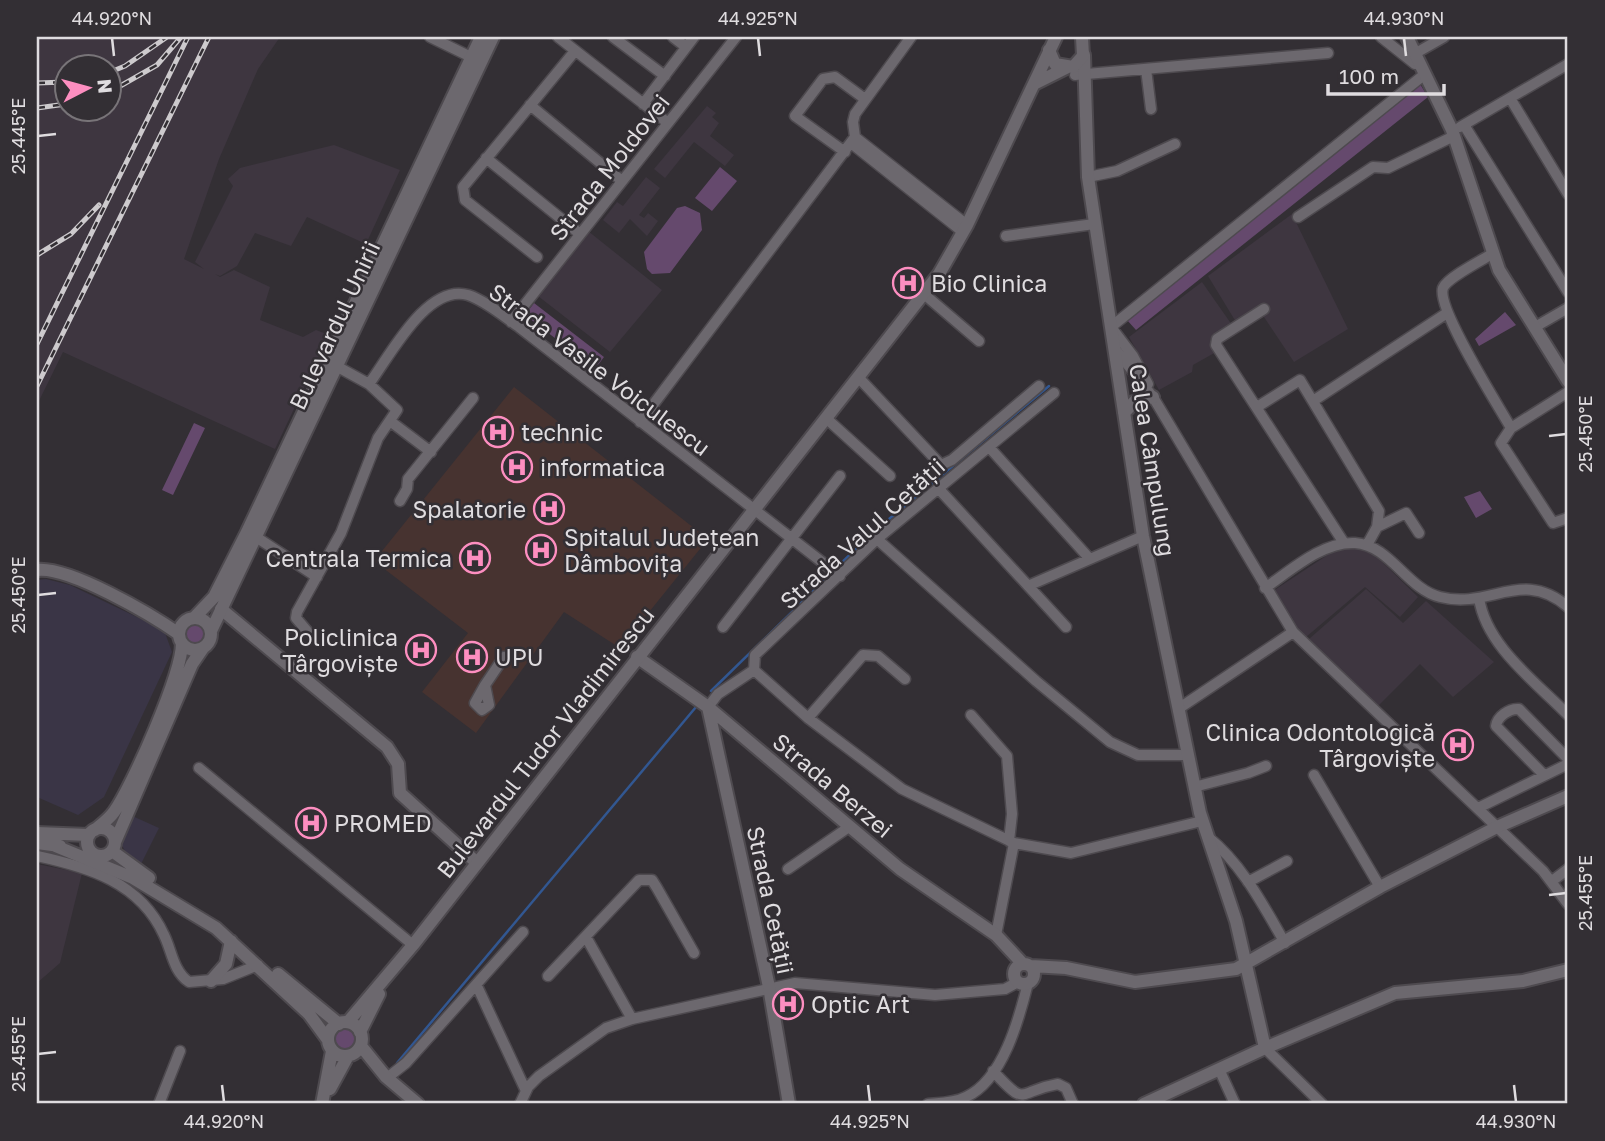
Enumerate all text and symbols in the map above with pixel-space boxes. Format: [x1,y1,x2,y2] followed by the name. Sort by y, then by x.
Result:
[72,7,152,29] text: 44.920°N
[718,7,798,29] text: 44.925°N
[1364,7,1444,29] text: 44.930°N
[52,52,122,122] north arrow
[1328,52,1444,96] scale bar
[1339,63,1399,89] text: 100 m
[93,78,118,95] text: N
[543,88,675,246] street label: Strada Moldovei
[7,98,29,174] text: 25.445°E
[283,236,385,414] street label: Bulevardul Unirii
[891,266,925,300] hospital icon: Bio Clinica
[931,269,1047,297] place label: Bio Clinica
[484,277,716,461] street label: Strada Vasile Voiculescu
[1124,362,1182,558] street label: Calea Câmpulung
[1574,396,1596,472] text: 25.450°E
[481,415,515,449] hospital icon: technic
[521,418,603,446] place label: technic
[500,450,534,484] hospital icon: informatica
[774,452,951,615] street label: Strada Valul Cetății
[540,453,665,481] place label: informatica
[532,492,566,526] hospital icon: Spalatorie
[413,495,526,523] place label: Spalatorie
[564,523,759,578] place label: Spitalul Județean Dâmbovița
[524,533,558,567] hospital icon: Spitalul Județean Dâmbovița
[458,541,492,575] hospital icon: Centrala Termica
[266,544,452,572] place label: Centrala Termica
[7,557,29,633] text: 25.450°E
[430,601,660,883] street label: Bulevardul Tudor Vladimirescu
[282,623,398,678] place label: Policlinica Târgoviște
[404,633,438,667] hospital icon: Policlinica Târgoviște
[455,640,489,674] hospital icon: UPU
[495,643,544,671] place label: UPU
[1206,718,1435,773] place label: Clinica Odontologică Târgoviște
[768,727,898,843] street label: Strada Berzei
[1441,728,1475,762] hospital icon: Clinica Odontologică Târgoviște
[294,806,328,840] hospital icon: PROMED
[334,809,432,837] place label: PROMED
[741,823,800,977] street label: Strada Cetății
[1574,855,1596,931] text: 25.455°E
[771,987,805,1021] hospital icon: Optic Art
[811,990,910,1018] place label: Optic Art
[7,1016,29,1092] text: 25.455°E
[184,1110,264,1132] text: 44.920°N
[830,1110,910,1132] text: 44.925°N
[1476,1110,1556,1132] text: 44.930°N

